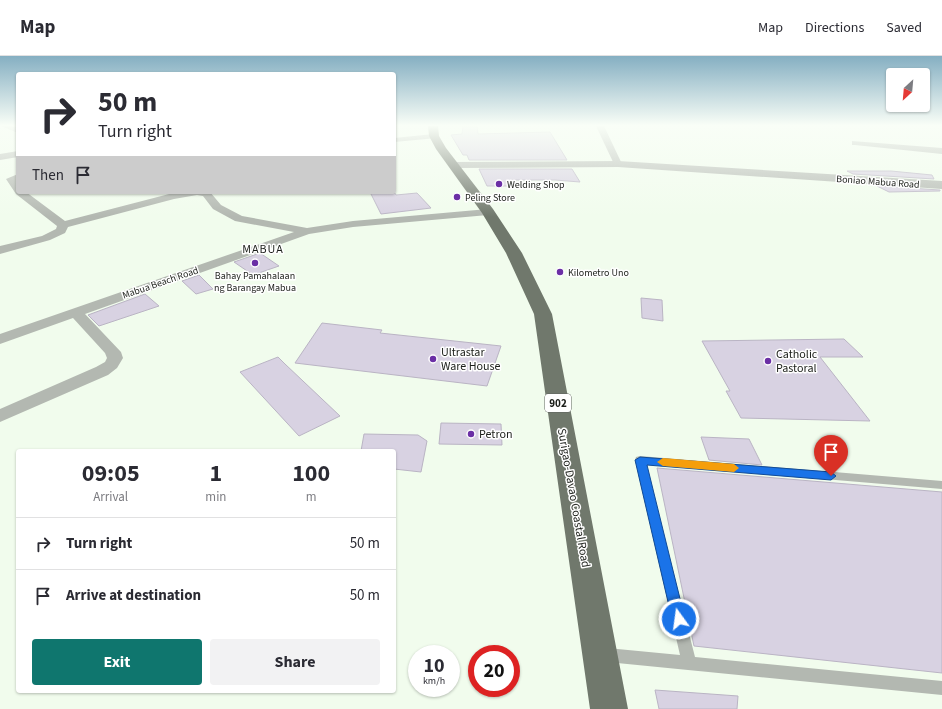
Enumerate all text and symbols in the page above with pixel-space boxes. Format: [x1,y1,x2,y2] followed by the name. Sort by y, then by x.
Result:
[20,14,55,41] text: Map
[758,18,783,38] text: Map
[805,18,864,38] text: Directions
[886,18,922,38] text: Saved
[886,68,930,112] north arrow
[886,68,930,112] map controls
[98,82,157,122] text: 50 m
[32,88,84,140] icon: right
[98,119,172,144] text: Turn right
[72,164,94,186] icon: arrive
[32,165,64,186] text: Then
[836,172,920,192] street label: Boniao Mabua Road
[507,178,565,192] place label: Welding Shop
[494,179,504,189] marker: Welding Shop
[465,191,515,205] place label: Peling Store
[452,192,462,202] marker: Peling Store
[242,241,284,258] district label: MABUA
[250,258,260,268] marker: Bahay Pamahalaan ng Barangay Mabua
[120,263,200,303] street label: Mabua Beach Road
[568,266,629,280] place label: Kilometro Uno
[555,267,565,277] marker: Kilometro Uno
[214,269,296,295] place label: Bahay Pamahalaan ng Barangay Mabua
[441,344,501,375] place label: Ultrastar Ware House
[776,346,818,377] place label: Catholic Pastoral
[428,354,438,364] marker: Ultrastar Ware House
[763,356,773,366] marker: Catholic Pastoral
[545,394,571,412] road number: 902
[479,426,513,443] place label: Petron
[553,427,594,569] street label: Surigao-Davao Coastal Road
[466,429,476,439] marker: Petron
[814,435,848,476] pin
[820,441,842,463] icon: arrive
[82,456,140,491] text: 09:05
[210,456,222,491] text: 1
[292,456,330,491] text: 100
[93,488,128,506] text: Arrival
[205,488,226,506] text: min
[306,488,317,506] text: m
[32,533,54,555] icon: right
[66,533,132,554] text: Turn right
[350,533,380,554] text: 50 m
[32,585,54,607] icon: arrive
[66,585,201,606] text: Arrive at destination
[350,585,380,606] text: 50 m
[658,598,700,640] position arrow
[32,639,202,685] button: Exit
[210,639,380,685] button: Share
[468,645,520,697] speed limit sign: 20
[423,652,445,680] text: 10
[423,674,445,688] text: km/h

